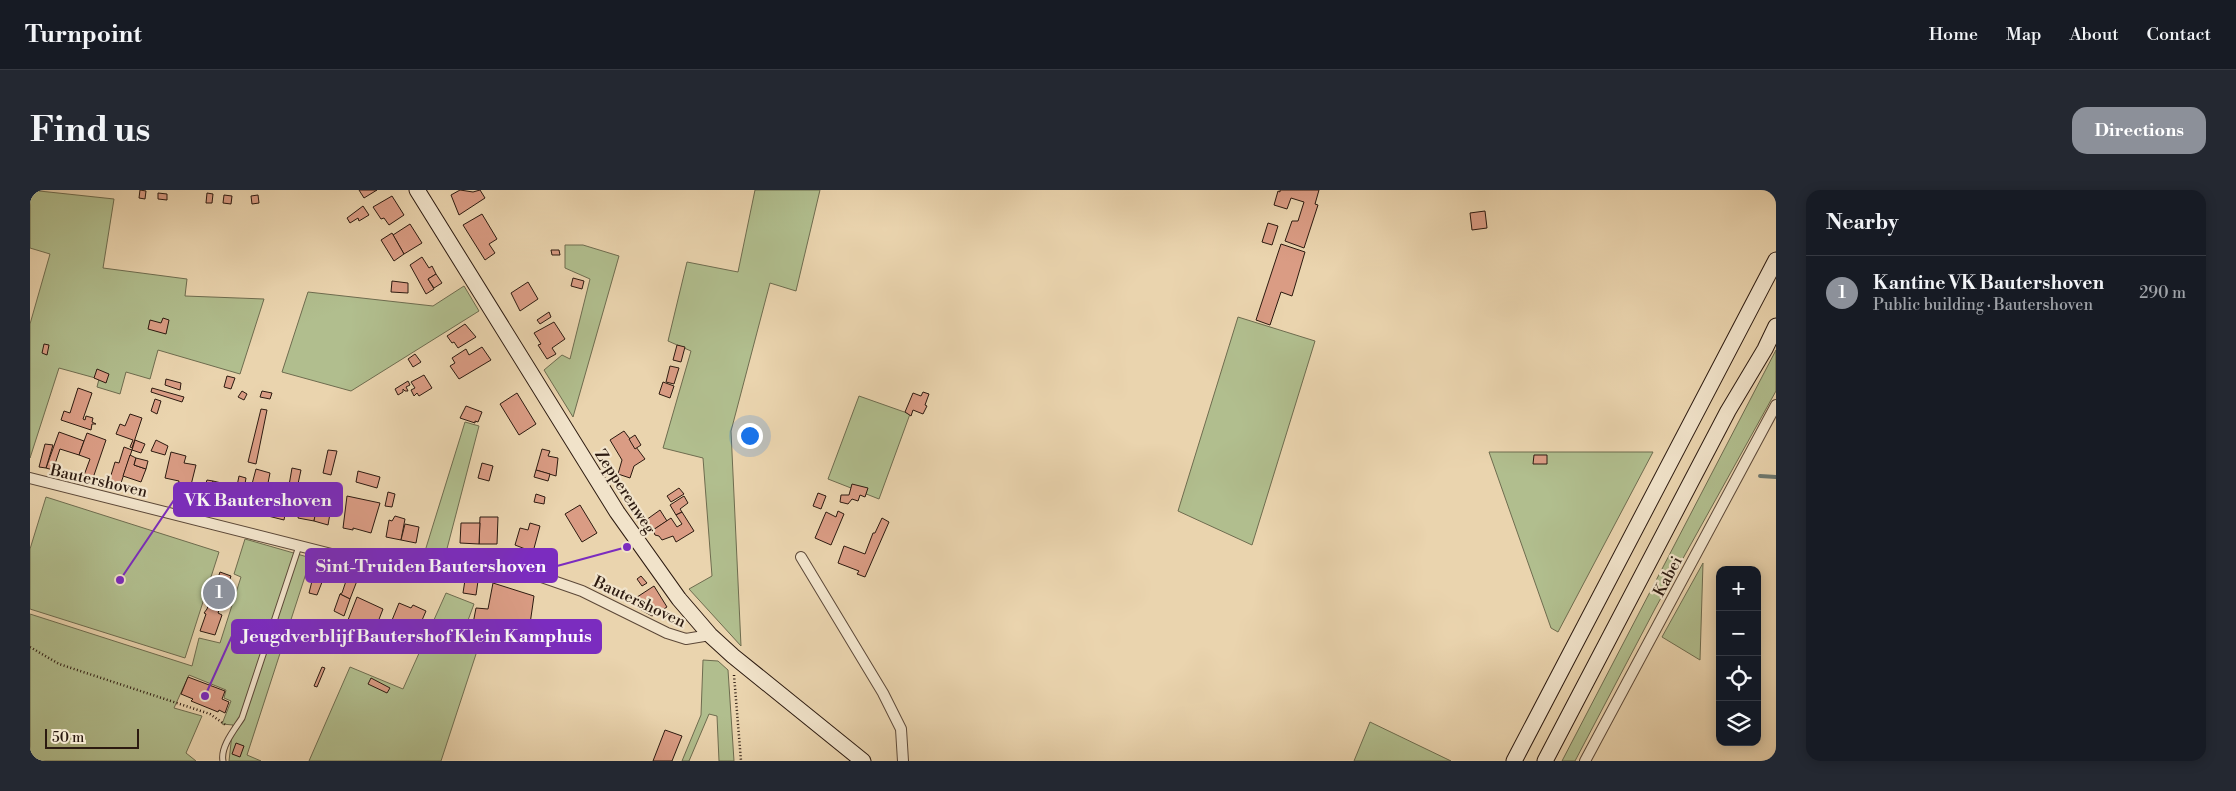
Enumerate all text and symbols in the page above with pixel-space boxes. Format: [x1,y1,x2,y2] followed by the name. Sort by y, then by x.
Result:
[25,20,142,50] text: Turnpoint
[1929,23,1978,46] text: Home
[2006,23,2042,46] text: Map
[2070,23,2119,46] text: About
[2147,23,2211,46] text: Contact
[2072,107,2206,154] button: Directions
[30,109,150,152] text: Find us
[1826,210,1899,236] text: Nearby
[1873,271,2104,295] text: Kantine VK Bautershoven
[1838,283,1846,303] text: 1
[2139,283,2186,303] text: 290 m
[1873,295,2093,315] text: Public building · Bautershoven
[737,423,763,449] your location
[590,446,660,538] street label: Zepperenweg
[47,460,150,502] street label: Bautershoven
[174,483,342,516] callout: VK Bautershoven
[183,489,332,512] text: VK Bautershoven
[306,549,557,582] callout: Sint-Truiden Bautershoven
[1649,553,1687,600] street label: Kabei
[316,555,546,578] text: Sint-Truiden Bautershoven
[1716,566,1761,746] map controls
[1716,566,1761,611] button: +
[589,571,689,632] street label: Bautershoven
[203,574,235,612] pin: 1
[1716,611,1761,656] button: −
[232,620,601,653] callout: Jeugdverblijf Bautershof Klein Kamphuis
[239,625,592,648] text: Jeugdverblijf Bautershof Klein Kamphuis
[1716,656,1761,701] button: locate
[1716,701,1761,746] button: layers
[45,726,139,749] scale bar
[52,729,84,747] text: 50 m

